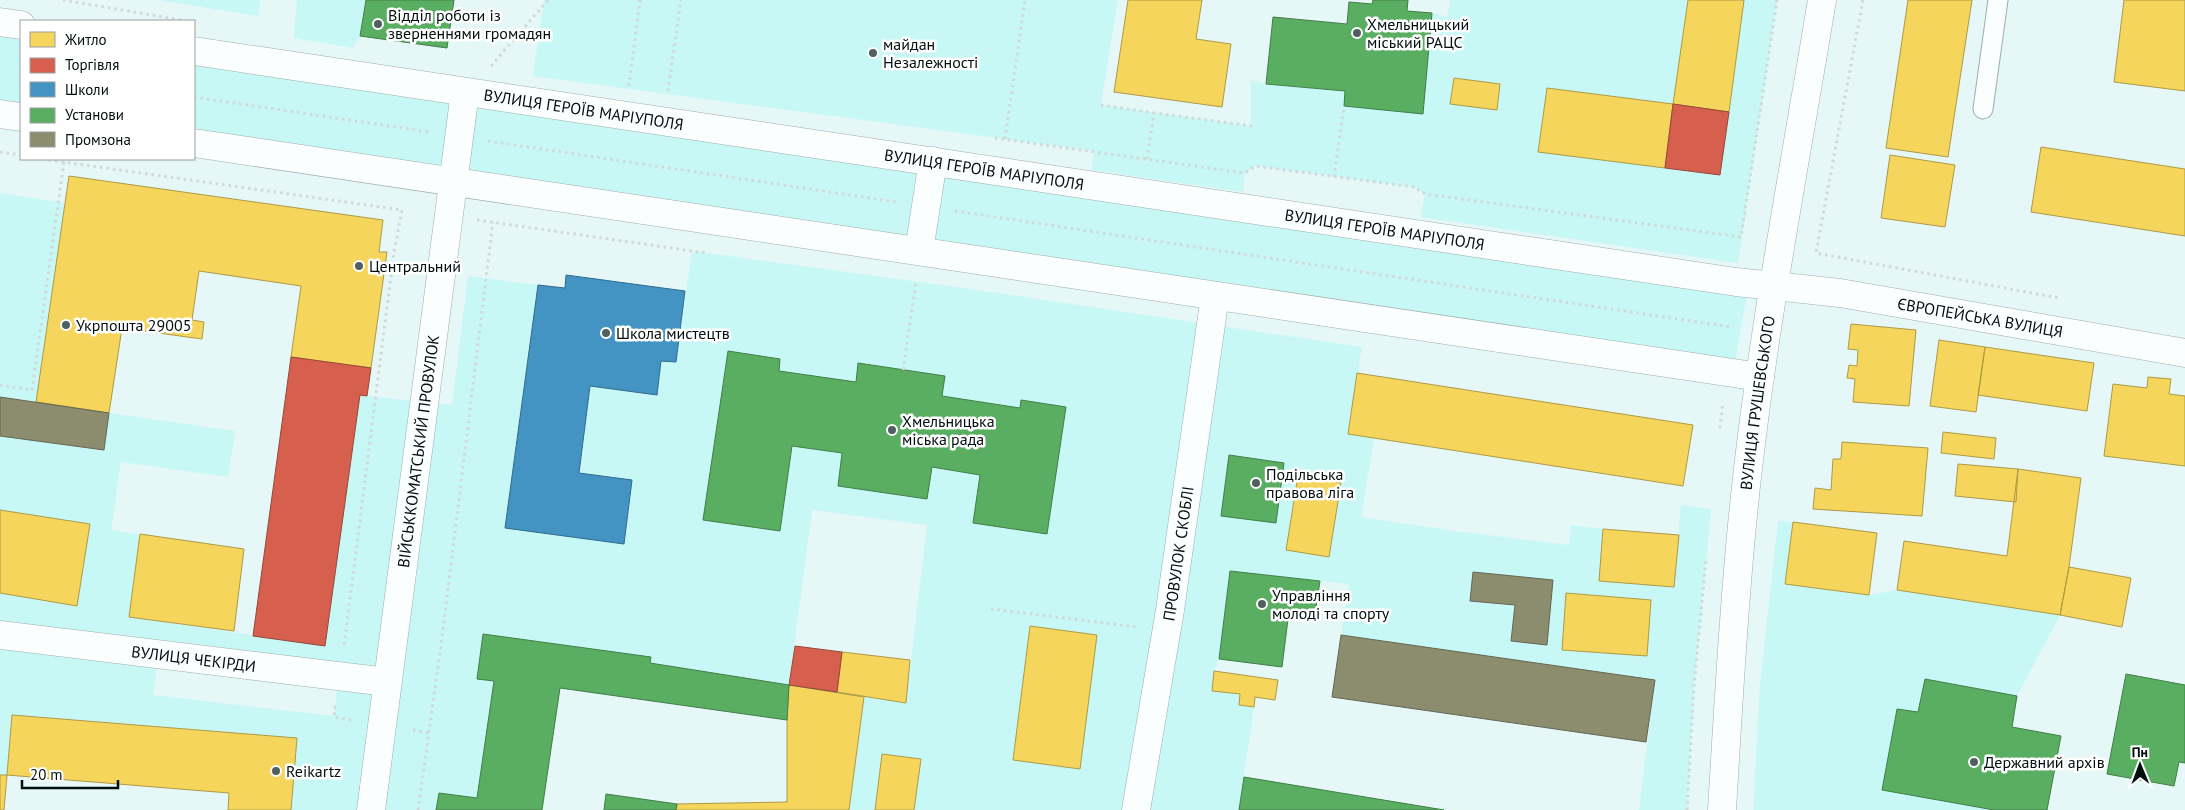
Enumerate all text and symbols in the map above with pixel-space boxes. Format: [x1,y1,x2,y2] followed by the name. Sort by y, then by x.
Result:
[388,5,551,43] place label: Відділ роботи із зверненнями громадян
[1367,14,1469,52] place label: Хмельницький міський РАЦС
[372,18,384,30] marker: Відділ роботи із зверненнями громадян
[20,20,195,160] legend
[1351,27,1363,39] marker: Хмельницький міський РАЦС
[64,30,107,49] text: Житло
[883,34,978,72] place label: майдан Незалежності
[867,47,879,59] marker: майдан Незалежності
[65,55,119,74] text: Торгівля
[65,80,109,99] text: Школи
[482,85,685,134] street label: ВУЛИЦЯ ГЕРОЇВ МАРІУПОЛЯ
[65,105,124,124] text: Установи
[65,130,131,149] text: Промзона
[883,145,1085,194] street label: ВУЛИЦЯ ГЕРОЇВ МАРІУПОЛЯ
[1284,205,1486,254] street label: ВУЛИЦЯ ГЕРОЇВ МАРІУПОЛЯ
[369,256,461,276] place label: Центральний
[353,260,365,272] marker: Центральний
[1896,293,2065,342] street label: ЄВРОПЕЙСЬКА ВУЛИЦЯ
[1736,314,1779,491] street label: ВУЛИЦЯ ГРУШЕВСЬКОГО
[76,315,191,335] place label: Укрпошта 29005
[60,319,72,331] marker: Укрпошта 29005
[616,323,730,343] place label: Школа мистецтв
[600,327,612,339] marker: Школа мистецтв
[393,333,443,569] street label: ВІЙСЬККОМАТСЬКИЙ ПРОВУЛОК
[902,411,995,449] place label: Хмельницька міська рада
[886,424,898,436] marker: Хмельницька міська рада
[1266,464,1354,502] place label: Подільська правова ліга
[1250,477,1262,489] marker: Подільська правова ліга
[1158,485,1198,622] street label: ПРОВУЛОК СКОБЛІ
[1272,585,1390,623] place label: Управління молоді та спорту
[1256,598,1268,610] marker: Управління молоді та спорту
[130,641,257,676] street label: ВУЛИЦЯ ЧЕКІРДИ
[2115,740,2165,790] north arrow
[2131,743,2148,761] text: Пн
[1984,752,2105,772] place label: Державний архів
[1968,756,1980,768] marker: Державний архів
[22,758,119,790] scale bar
[286,761,341,781] place label: Reikartz
[30,765,63,784] text: 20 m
[270,765,282,777] marker: Reikartz

